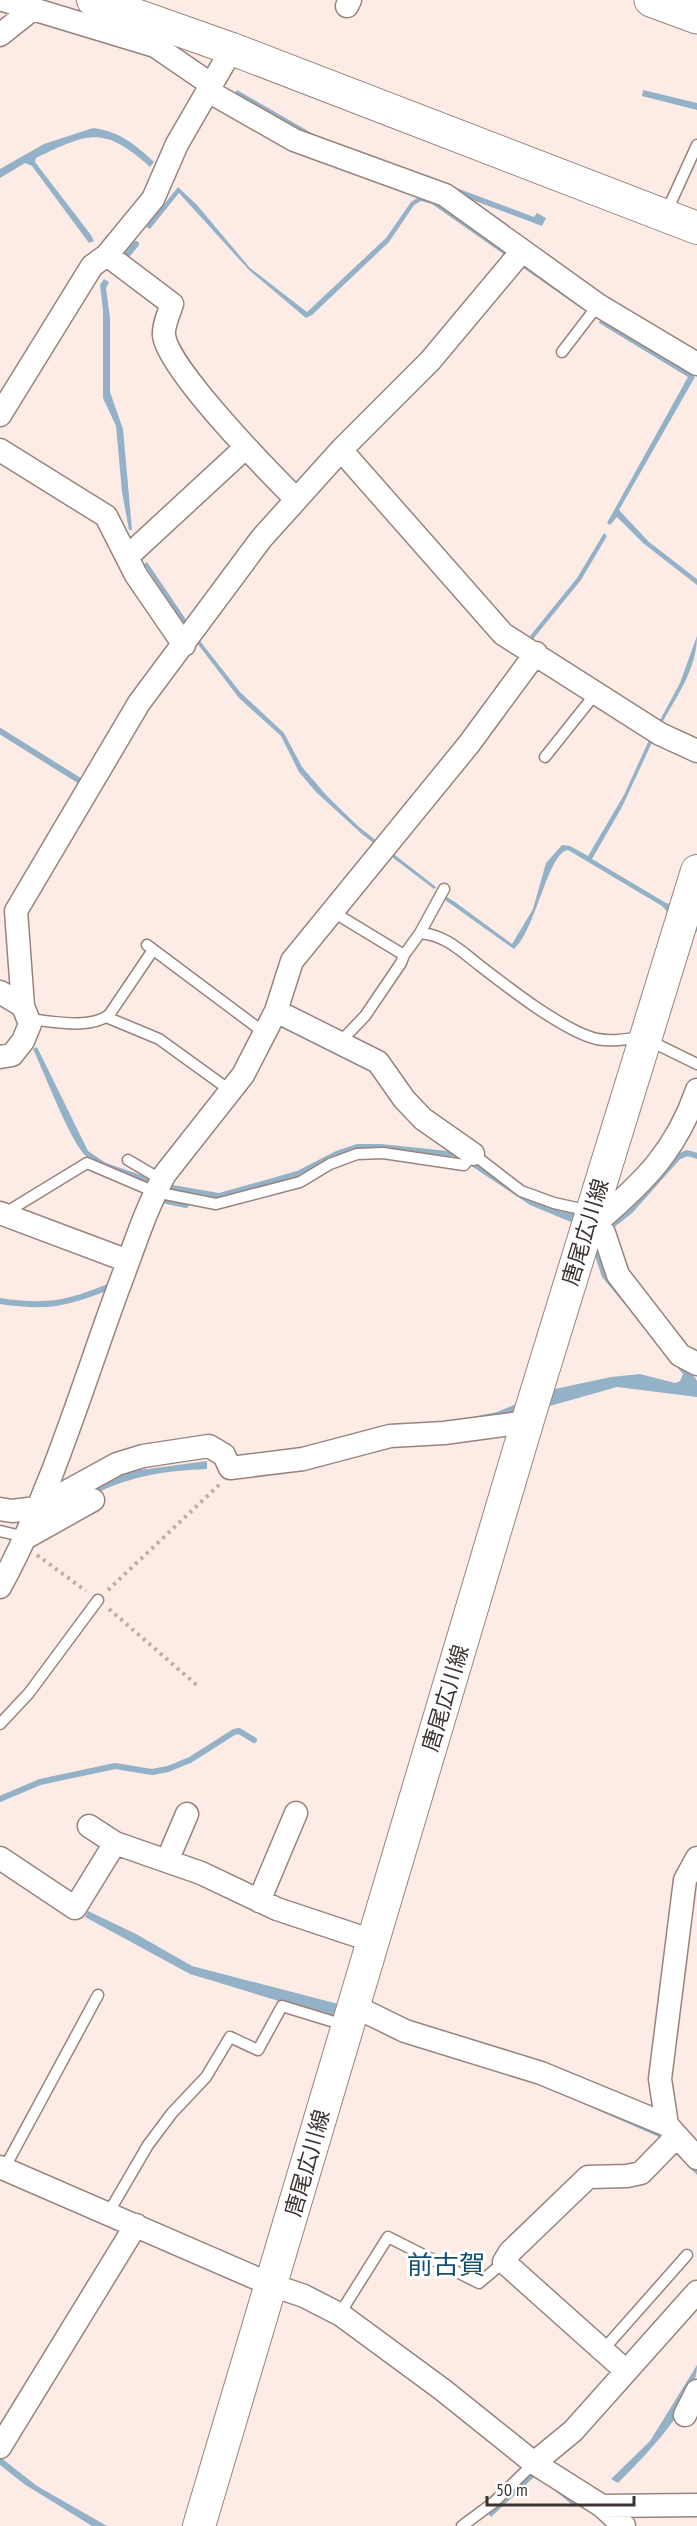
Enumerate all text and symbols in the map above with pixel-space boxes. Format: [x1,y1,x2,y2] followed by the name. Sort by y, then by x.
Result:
[556,1175,614,1289] street label: 唐尾広川線
[416,1641,474,1755] street label: 唐尾広川線
[278,2106,336,2220] street label: 唐尾広川線
[407,2248,485,2281] district label: 前古賀
[487,2469,634,2507] scale bar
[496,2478,528,2501] text: 50 m

